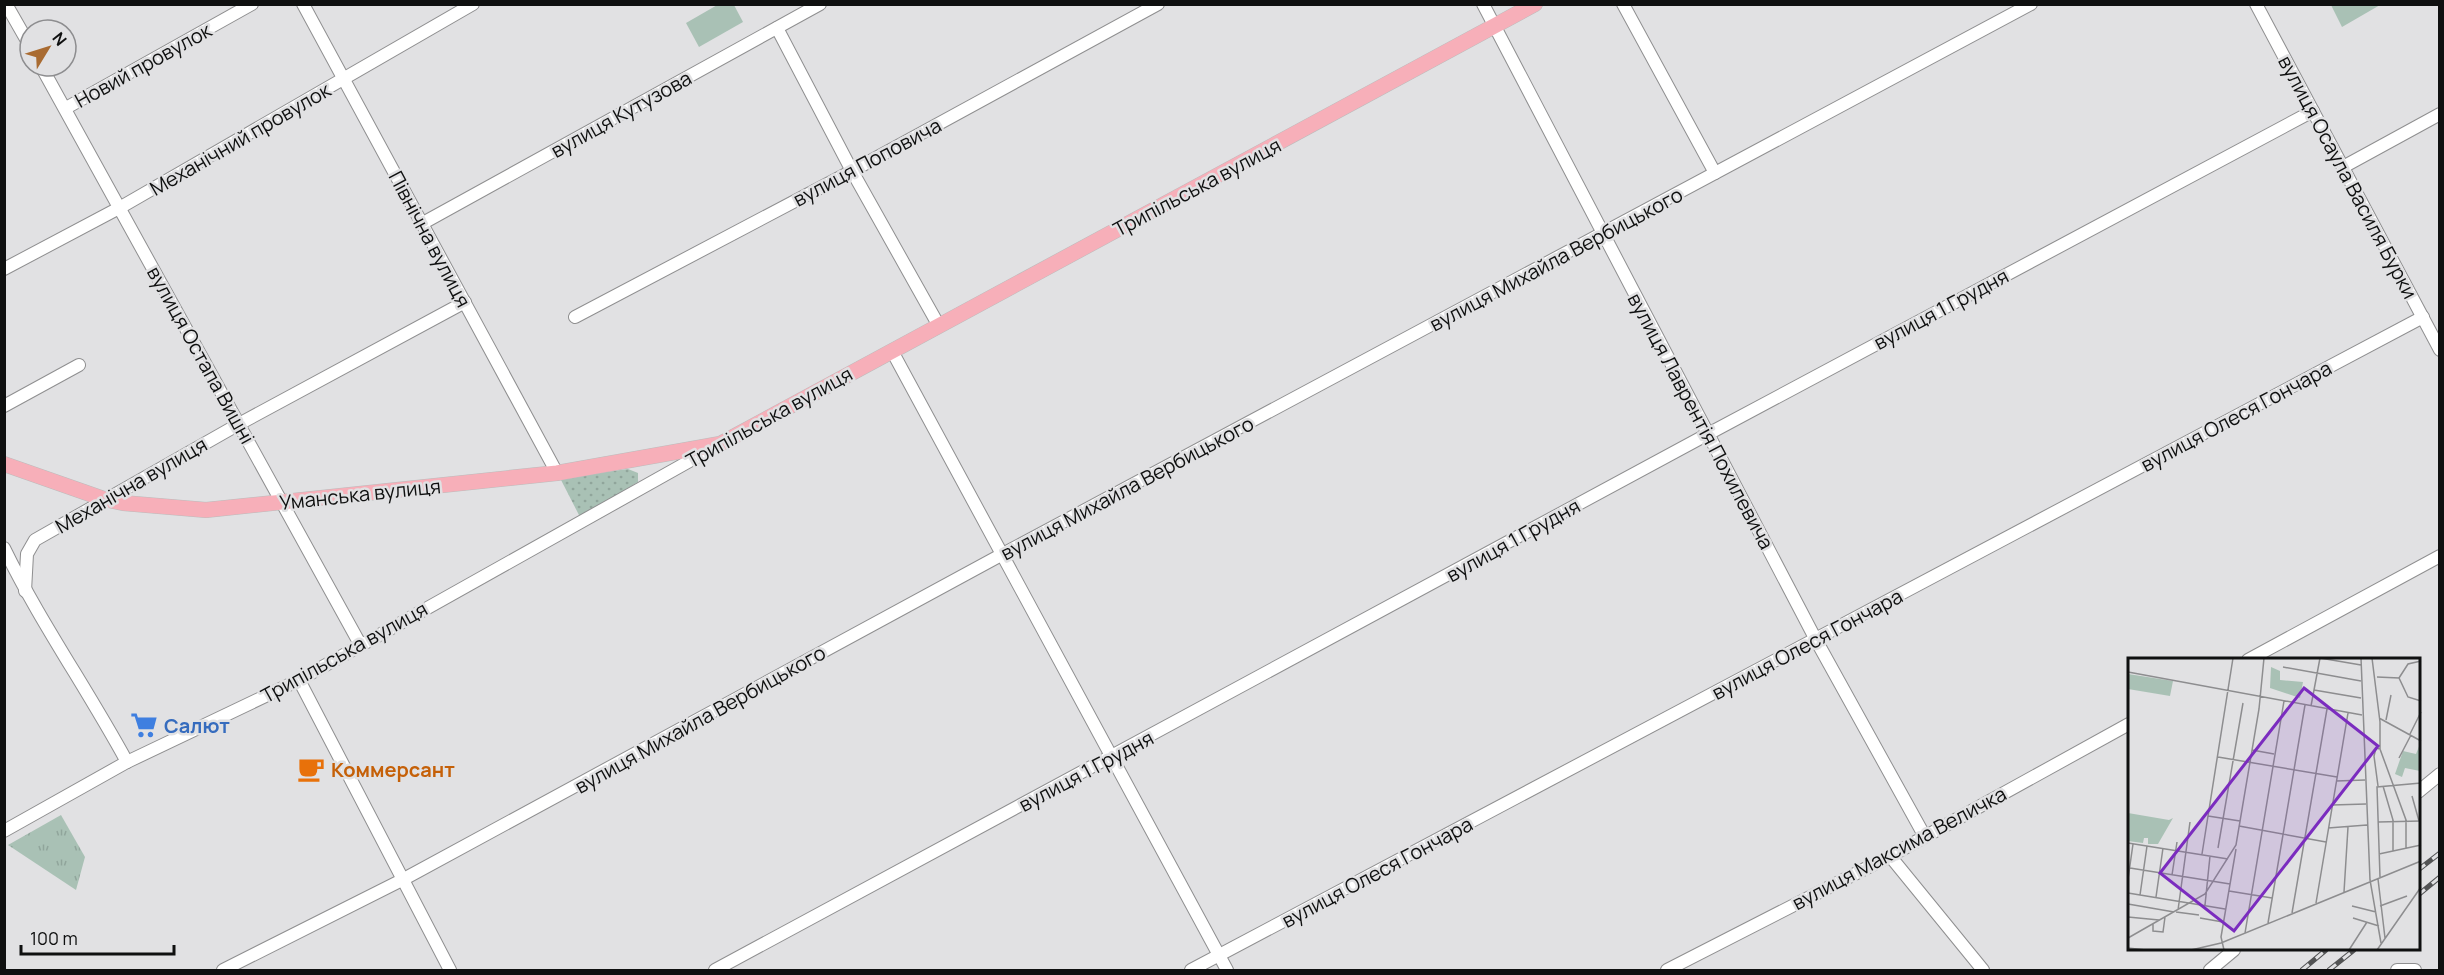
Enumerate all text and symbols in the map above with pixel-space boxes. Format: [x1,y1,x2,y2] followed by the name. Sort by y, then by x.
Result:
[70,16,217,114] street label: Новий провулок
[18,18,78,78] north arrow
[48,27,72,50] text: N
[2272,51,2424,303] street label: вулиця Осаула Василя Бурки
[546,64,696,164] street label: вулиця Кутузова
[145,76,336,202] street label: Механічний провулок
[788,112,946,212] street label: вулиця Поповича
[1108,131,1286,243] street label: Трипільська вулиця
[383,166,477,312] street label: Північна вулиця
[1425,181,1687,337] street label: вулиця Михайла Вербицького
[141,261,261,449] street label: вулиця Остапа Вишні
[1869,262,2013,356] street label: вулиця 1 Грудня
[1622,288,1780,554] street label: вулиця Лаврентія Похилевича
[2136,354,2336,478] street label: вулиця Олеся Гончара
[681,360,857,474] street label: Трипільська вулиця
[996,410,1258,566] street label: вулиця Михайла Вербицького
[50,431,212,539] street label: Механічна вулиця
[278,472,442,516] street label: Уманська вулиця
[1441,492,1585,588] street label: вулиця 1 Грудня
[1707,582,1907,706] street label: вулиця Олеся Гончара
[256,595,432,709] street label: Трипільська вулиця
[570,639,830,799] street label: вулиця Михайла Вербицького
[2128,658,2420,951] inset map
[129,710,159,740] supermarket icon: Салют
[164,712,230,739] place label: Салют
[1014,724,1158,818] street label: вулиця 1 Грудня
[296,754,326,784] cafe icon: Коммерсант
[331,756,455,783] place label: Коммерсант
[1787,780,2011,916] street label: вулиця Максима Величка
[1277,810,1477,934] street label: вулиця Олеся Гончара
[21,918,174,956] scale bar
[30,926,78,950] text: 100 m

